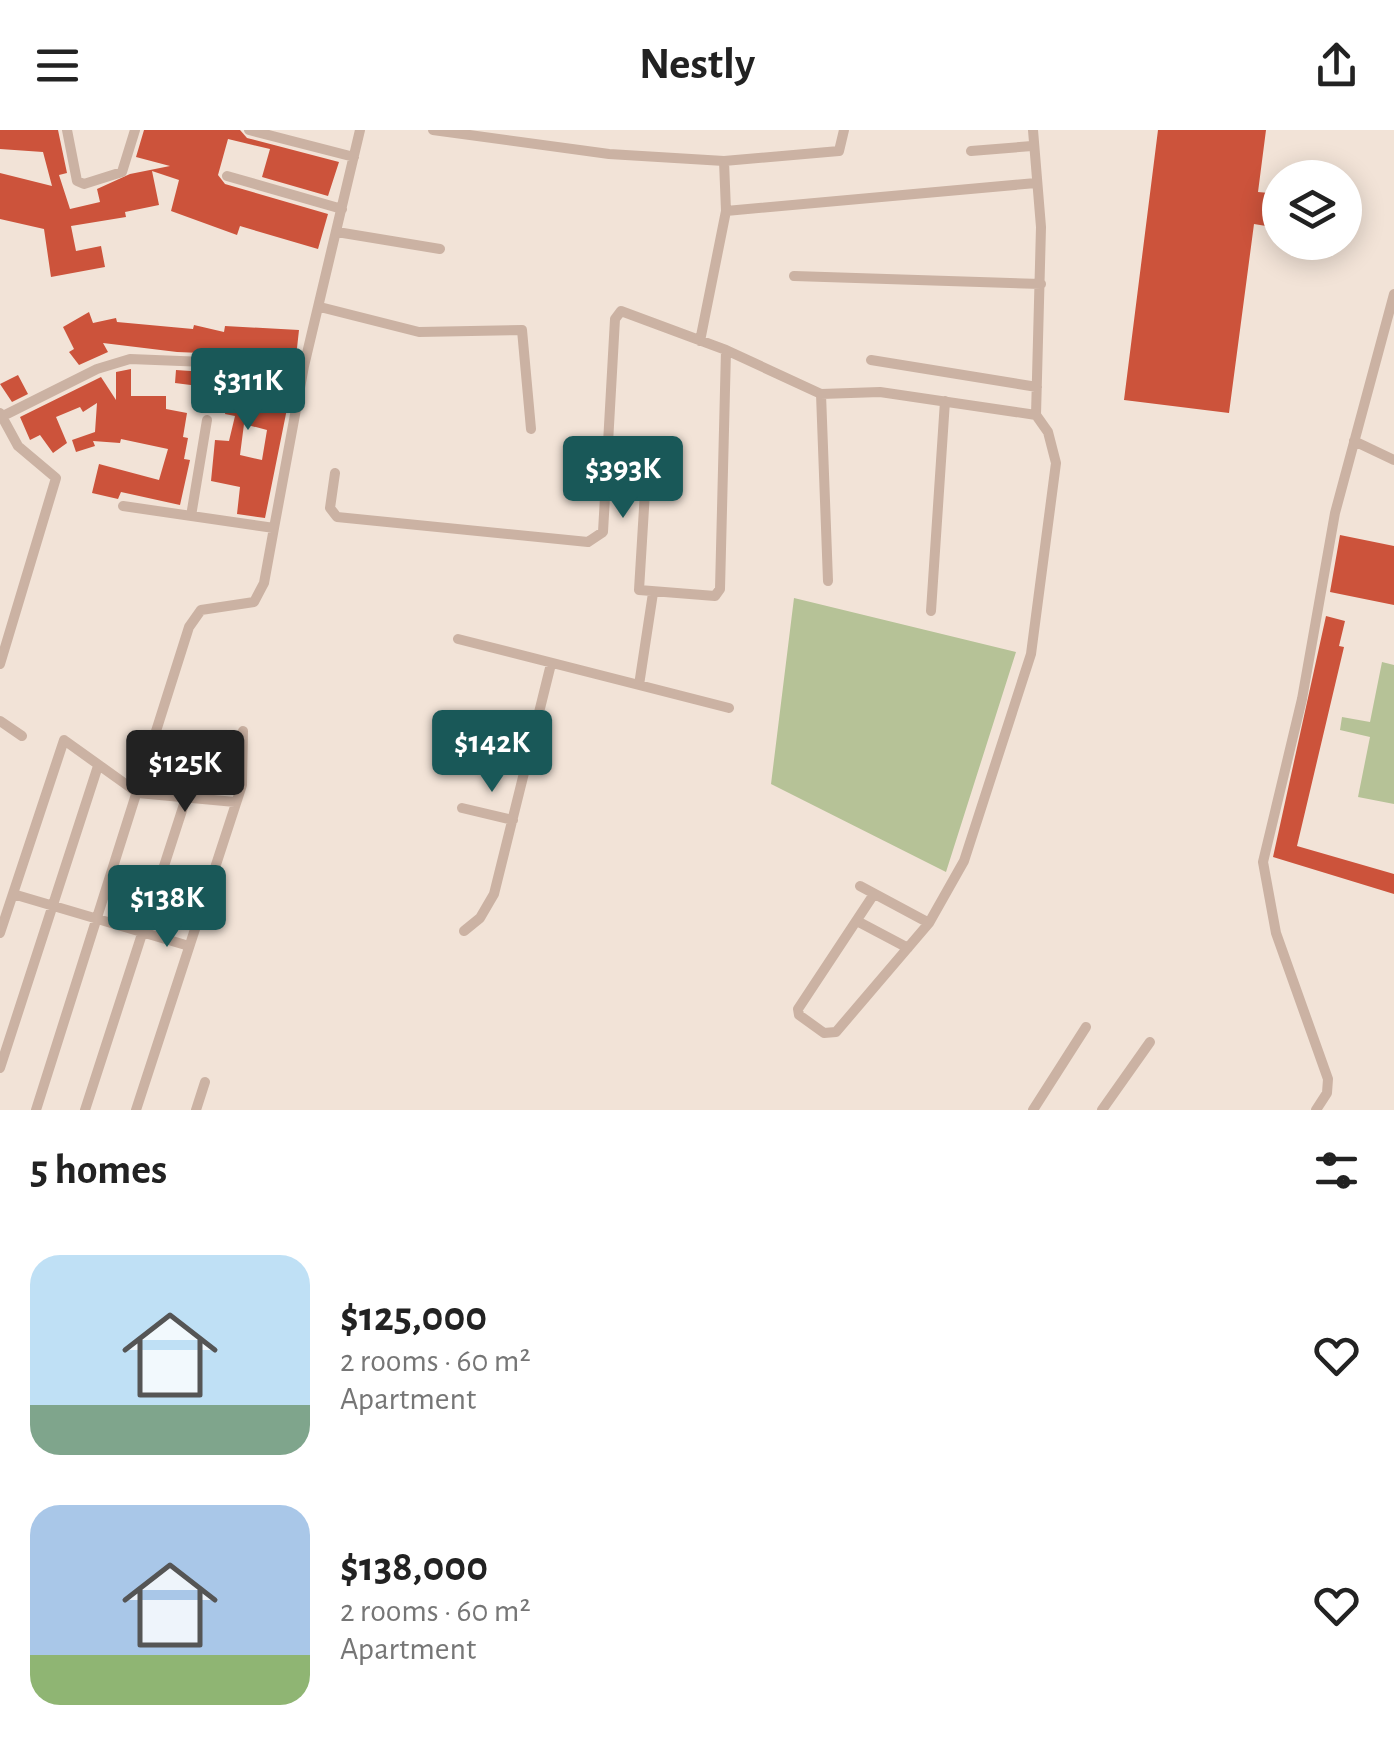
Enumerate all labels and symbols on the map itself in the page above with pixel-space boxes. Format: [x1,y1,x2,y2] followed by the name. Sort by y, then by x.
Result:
[178,348,318,433] pin: $311K
[553,436,693,521] pin: $393K
[422,710,562,795] pin: $142K
[115,730,255,815] pin: $125K
[97,865,237,950] pin: $138K

